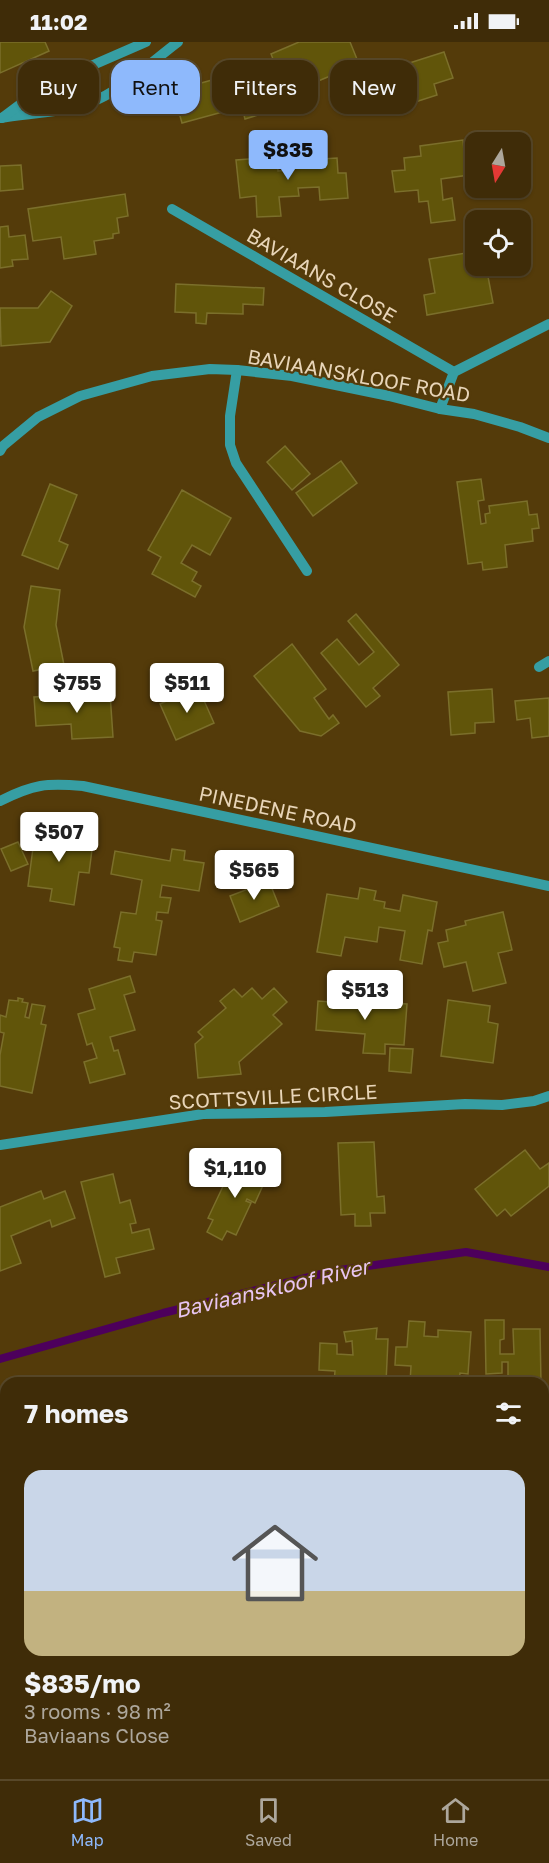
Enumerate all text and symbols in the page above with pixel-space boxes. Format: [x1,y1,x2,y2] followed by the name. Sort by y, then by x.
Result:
[30,8,87,35] text: 11:02
[18,60,99,114] chip: Buy
[111,60,200,114] chip: Rent
[212,60,318,114] chip: Filters
[330,60,417,114] chip: New
[252,130,324,181] pin: $835
[465,132,531,198] north arrow
[465,132,531,276] map controls
[263,137,313,161] text: $835
[465,210,531,276] button: locate
[243,222,401,328] street label: BAVIAANS CLOSE
[246,344,472,406] street label: BAVIAANSKLOOF ROAD
[41,663,113,714] pin: $755
[151,663,223,714] pin: $511
[53,670,101,694] text: $755
[164,670,210,694] text: $511
[197,781,359,837] street label: PINEDENE ROAD
[23,812,95,863] pin: $507
[34,819,84,843] text: $507
[218,850,290,901] pin: $565
[229,857,279,881] text: $565
[329,970,401,1021] pin: $513
[341,977,389,1001] text: $513
[168,1079,378,1113] street label: SCOTTSVILLE CIRCLE
[186,1148,284,1199] pin: $1,110
[203,1155,267,1179] text: $1,110
[172,1252,374,1323] water label: Baviaanskloof River
[492,1397,525,1430] icon: filters
[24,1398,129,1429] text: 7 homes
[221,1509,329,1617] icon: home
[24,1668,141,1699] text: $835/mo
[24,1699,171,1723] text: 3 rooms · 98 m²
[24,1723,169,1747] text: Baviaans Close
[71,1794,104,1850] tab: Map
[245,1794,292,1850] tab: Saved
[433,1794,478,1850] tab: Home

